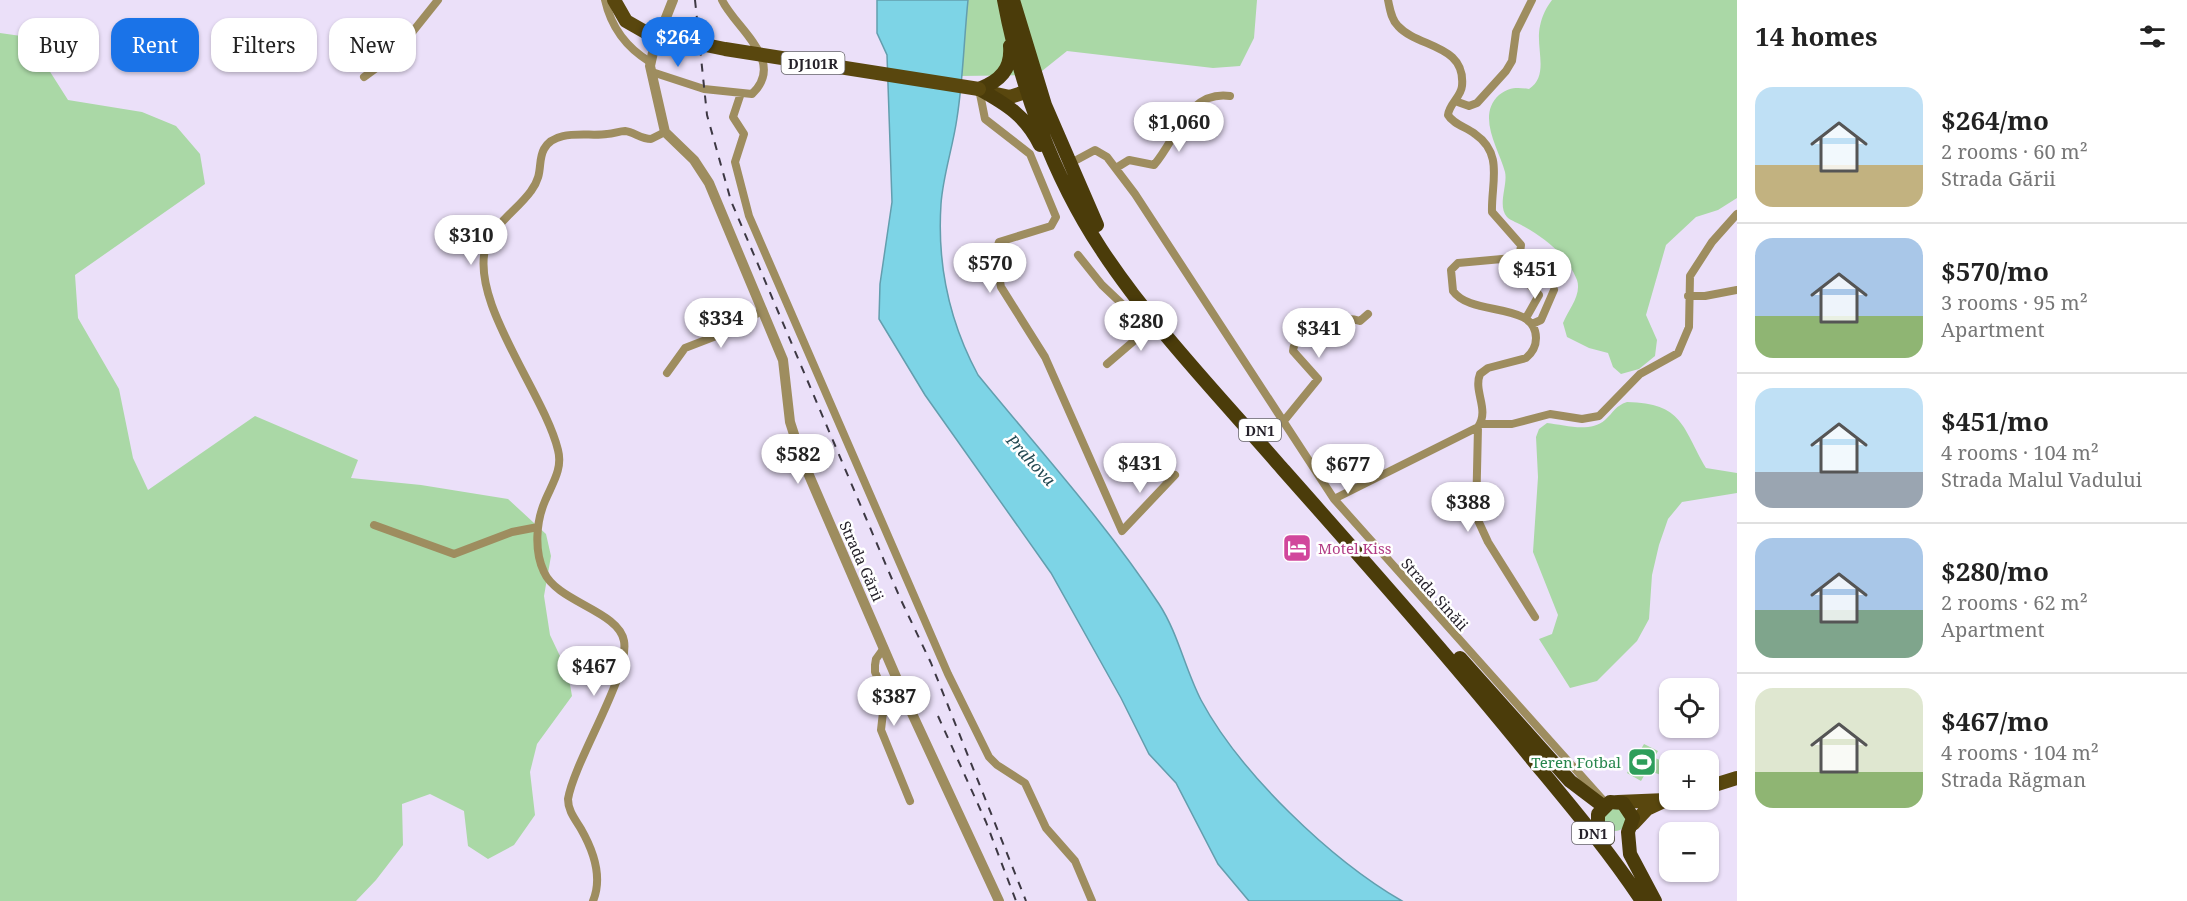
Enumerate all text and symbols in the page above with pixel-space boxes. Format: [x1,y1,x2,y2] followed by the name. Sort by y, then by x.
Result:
[642,17,714,68] pin: $264
[18,18,99,72] chip: Buy
[111,18,199,72] chip: Rent
[211,18,317,72] chip: Filters
[329,18,416,72] chip: New
[1755,18,1877,54] text: 14 homes
[2136,20,2169,53] icon: filters
[655,23,701,50] text: $264
[782,52,844,74] road number: DJ101R
[1130,102,1228,153] pin: $1,060
[1941,102,2049,138] text: $264/mo
[1148,108,1210,135] text: $1,060
[1803,111,1875,183] icon: home
[1941,138,2088,165] text: 2 rooms · 60 m²
[1941,165,2056,192] text: Strada Gării
[435,215,507,266] pin: $310
[448,221,494,248] text: $310
[954,243,1026,294] pin: $570
[967,249,1013,276] text: $570
[1499,249,1571,300] pin: $451
[1941,253,2049,289] text: $570/mo
[1512,255,1558,282] text: $451
[1803,262,1875,334] icon: home
[1941,289,2088,316] text: 3 rooms · 95 m²
[685,298,757,349] pin: $334
[1105,301,1177,352] pin: $280
[698,304,744,331] text: $334
[1118,307,1164,334] text: $280
[1283,308,1355,359] pin: $341
[1296,314,1342,341] text: $341
[1941,316,2045,343] text: Apartment
[1941,403,2049,439] text: $451/mo
[1803,412,1875,484] icon: home
[1239,419,1281,441] road number: DN1
[1001,429,1061,491] water label: Prahova
[762,434,834,485] pin: $582
[1941,439,2099,466] text: 4 rooms · 104 m²
[775,440,821,467] text: $582
[1104,443,1176,494] pin: $431
[1312,444,1384,495] pin: $677
[1117,449,1163,476] text: $431
[1325,450,1371,477] text: $677
[1941,466,2142,493] text: Strada Malul Vadului
[1432,482,1504,533] pin: $388
[1445,488,1491,515] text: $388
[835,518,889,605] street label: Strada Gării
[1281,532,1313,564] hotel icon: Motel Kiss
[1318,538,1392,558] place label: Motel Kiss
[1941,553,2049,589] text: $280/mo
[1397,554,1473,635] street label: Strada Sinăii
[1803,562,1875,634] icon: home
[1941,589,2088,616] text: 2 rooms · 62 m²
[1941,616,2045,643] text: Apartment
[558,646,630,697] pin: $467
[571,652,617,679] text: $467
[858,676,930,727] pin: $387
[1659,678,1719,882] map controls
[1659,678,1719,738] button: locate
[871,682,917,709] text: $387
[1941,703,2049,739] text: $467/mo
[1803,712,1875,784] icon: home
[1941,739,2099,766] text: 4 rooms · 104 m²
[1626,746,1658,778] sports icon: Teren Fotbal
[1659,750,1719,810] button: +
[1531,752,1621,772] place label: Teren Fotbal
[1941,766,2086,793] text: Strada Răgman
[1572,822,1614,844] road number: DN1
[1659,822,1719,882] button: −

